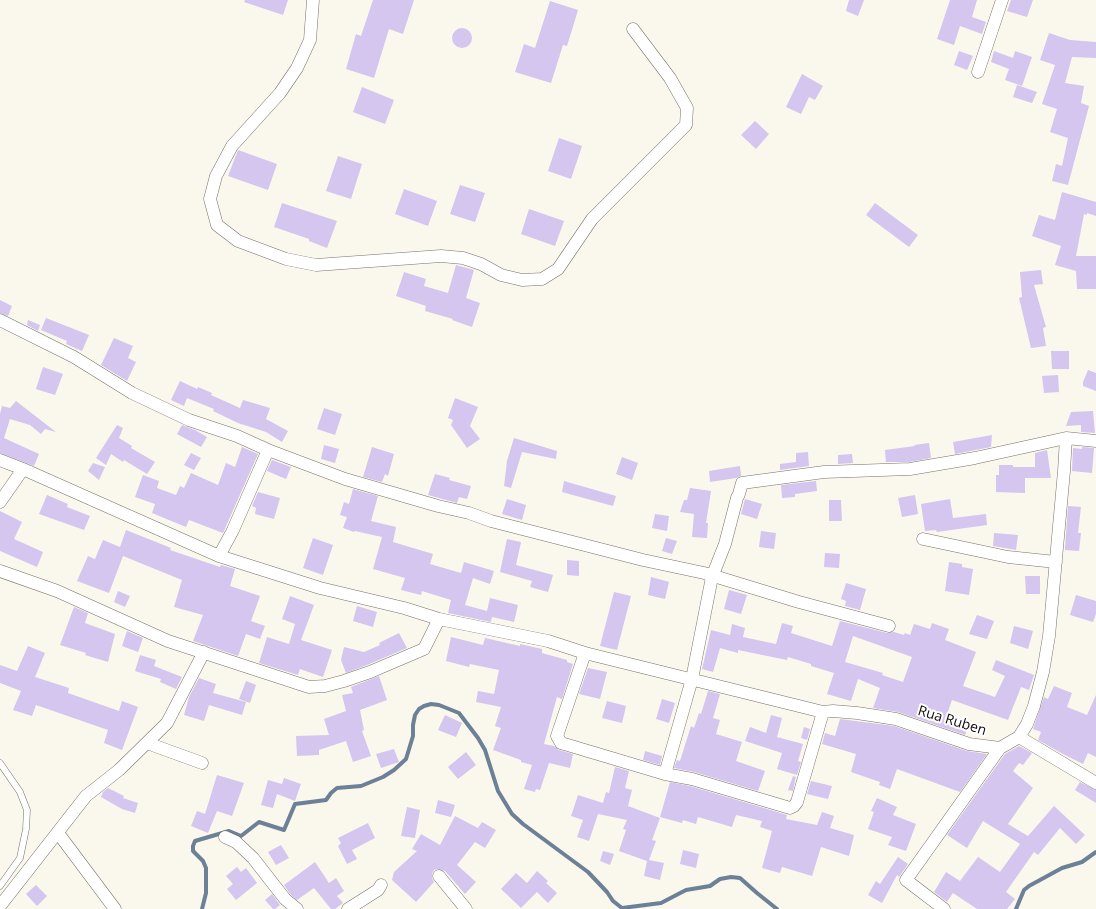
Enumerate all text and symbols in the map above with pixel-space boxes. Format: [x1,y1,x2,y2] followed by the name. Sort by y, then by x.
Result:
[916,703,988,739] street label: Rua Ruben

